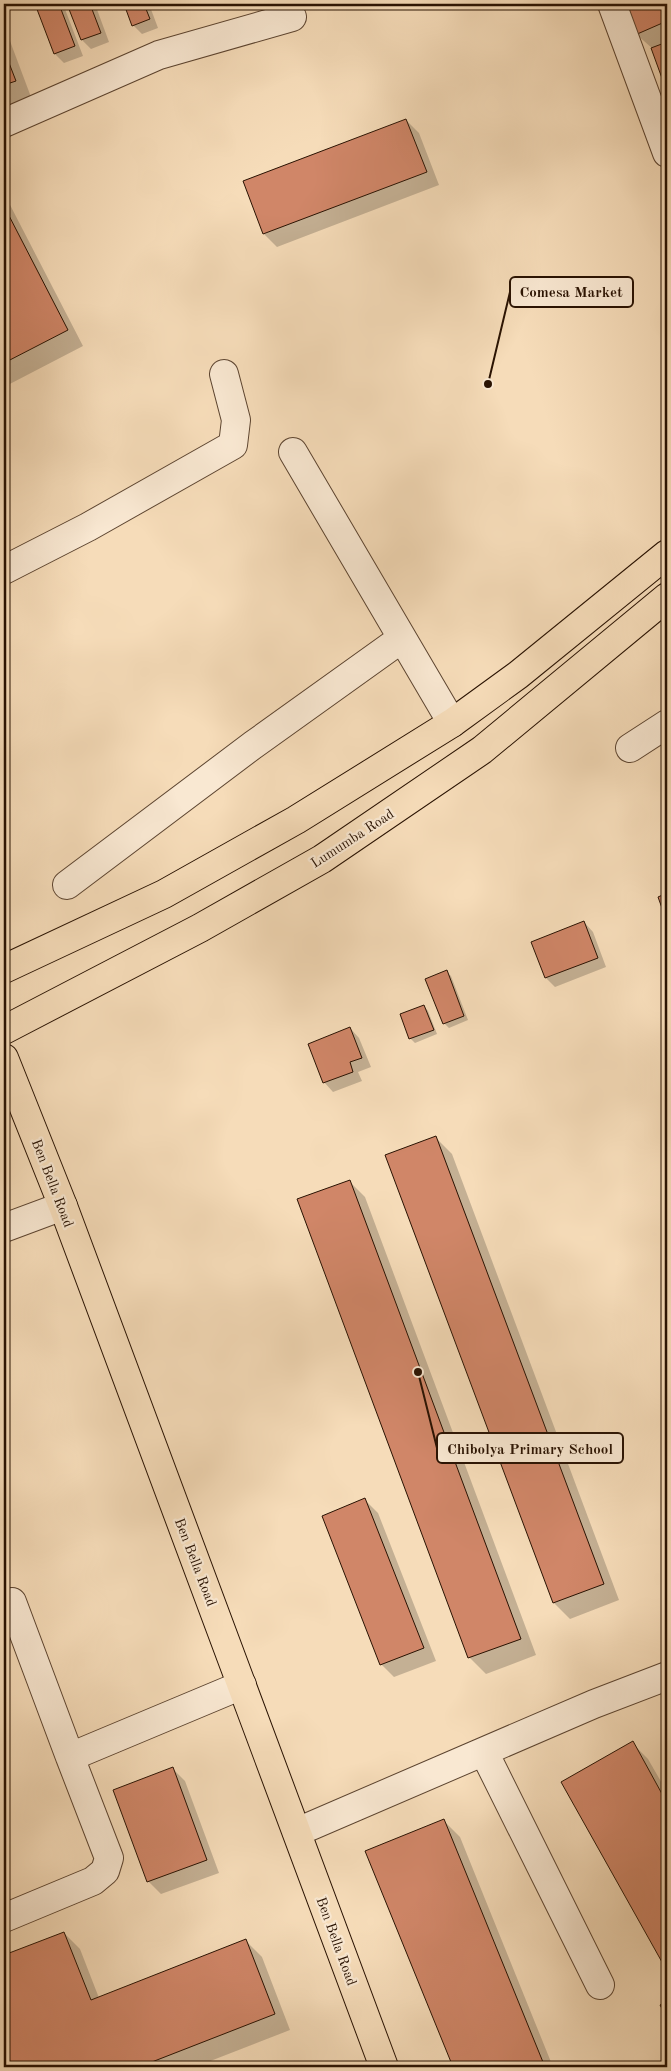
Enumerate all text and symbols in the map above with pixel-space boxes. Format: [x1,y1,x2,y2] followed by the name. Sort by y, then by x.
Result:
[510,277,633,307] callout: Comesa Market
[519,286,623,301] text: Comesa Market
[309,807,397,871] street label: Lumumba Road
[29,1137,75,1229] street label: Ben Bella Road
[437,1433,623,1463] callout: Chibolya Primary School
[447,1443,613,1458] text: Chibolya Primary School
[172,1516,218,1608] street label: Ben Bella Road
[314,1895,359,1988] street label: Ben Bella Road

